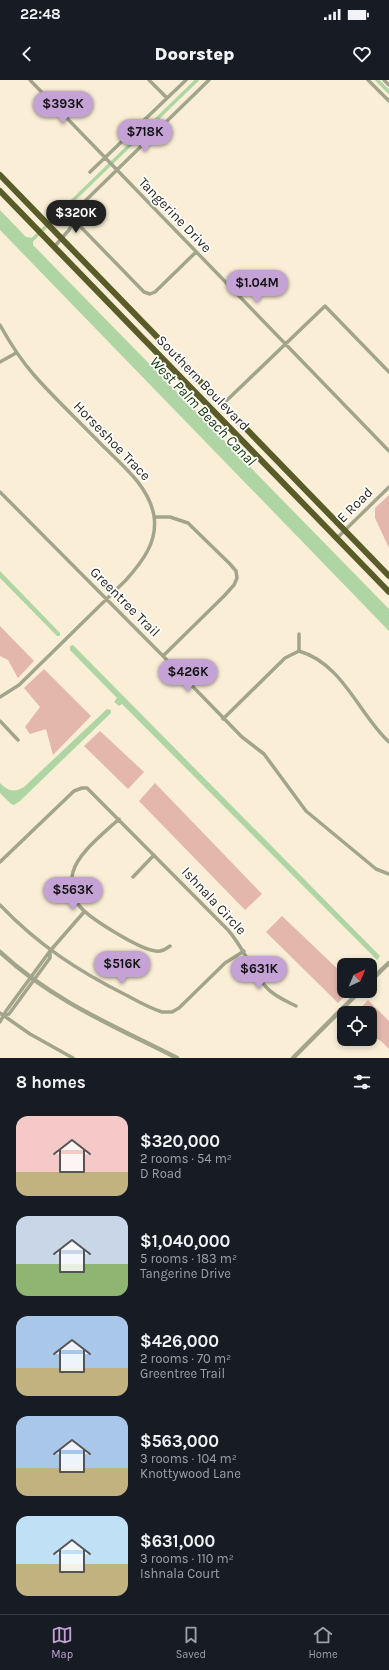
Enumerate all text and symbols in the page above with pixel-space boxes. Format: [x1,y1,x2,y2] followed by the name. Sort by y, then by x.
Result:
[20,5,61,23] text: 22:48
[16,43,38,65] icon: back
[155,43,234,65] text: Doorstep
[351,43,373,65] icon: heart
[35,91,91,125] pin: $393K
[42,96,84,111] text: $393K
[117,119,173,153] pin: $718K
[127,124,163,139] text: $718K
[135,174,215,256] street label: Tangerine Drive
[48,200,104,234] pin: $320K
[55,205,97,220] text: $320K
[224,270,290,304] pin: $1.04M
[235,275,279,290] text: $1.04M
[153,332,253,434] street label: Southern Boulevard
[146,353,260,470] water label: West Palm Beach Canal
[70,398,154,484] street label: Horseshoe Trace
[334,484,376,526] street label: E Road
[87,564,163,640] street label: Greentree Trail
[160,659,216,693] pin: $426K
[168,664,208,679] text: $426K
[178,863,250,939] street label: Ishnala Circle
[45,877,101,911] pin: $563K
[52,882,94,897] text: $563K
[94,951,150,985] pin: $516K
[103,956,141,971] text: $516K
[231,956,287,990] pin: $631K
[337,958,377,998] north arrow
[337,958,377,1046] map controls
[240,961,278,976] text: $631K
[337,1006,377,1046] button: locate
[351,1071,373,1093] icon: filters
[16,1072,86,1092] text: 8 homes
[140,1131,220,1151] text: $320,000
[48,1132,96,1180] icon: home
[140,1151,232,1166] text: 2 rooms · 54 m²
[140,1166,182,1181] text: D Road
[140,1231,230,1251] text: $1,040,000
[48,1232,96,1280] icon: home
[140,1251,237,1266] text: 5 rooms · 183 m²
[140,1266,231,1281] text: Tangerine Drive
[140,1331,219,1351] text: $426,000
[48,1332,96,1380] icon: home
[140,1351,231,1366] text: 2 rooms · 70 m²
[140,1366,225,1381] text: Greentree Trail
[140,1431,219,1451] text: $563,000
[48,1432,96,1480] icon: home
[140,1451,237,1466] text: 3 rooms · 104 m²
[140,1466,241,1481] text: Knottywood Lane
[140,1531,215,1551] text: $631,000
[48,1532,96,1580] icon: home
[140,1551,234,1566] text: 3 rooms · 110 m²
[140,1566,220,1581] text: Ishnala Court
[51,1624,73,1661] tab: Map
[176,1624,206,1661] tab: Saved
[308,1624,338,1661] tab: Home

